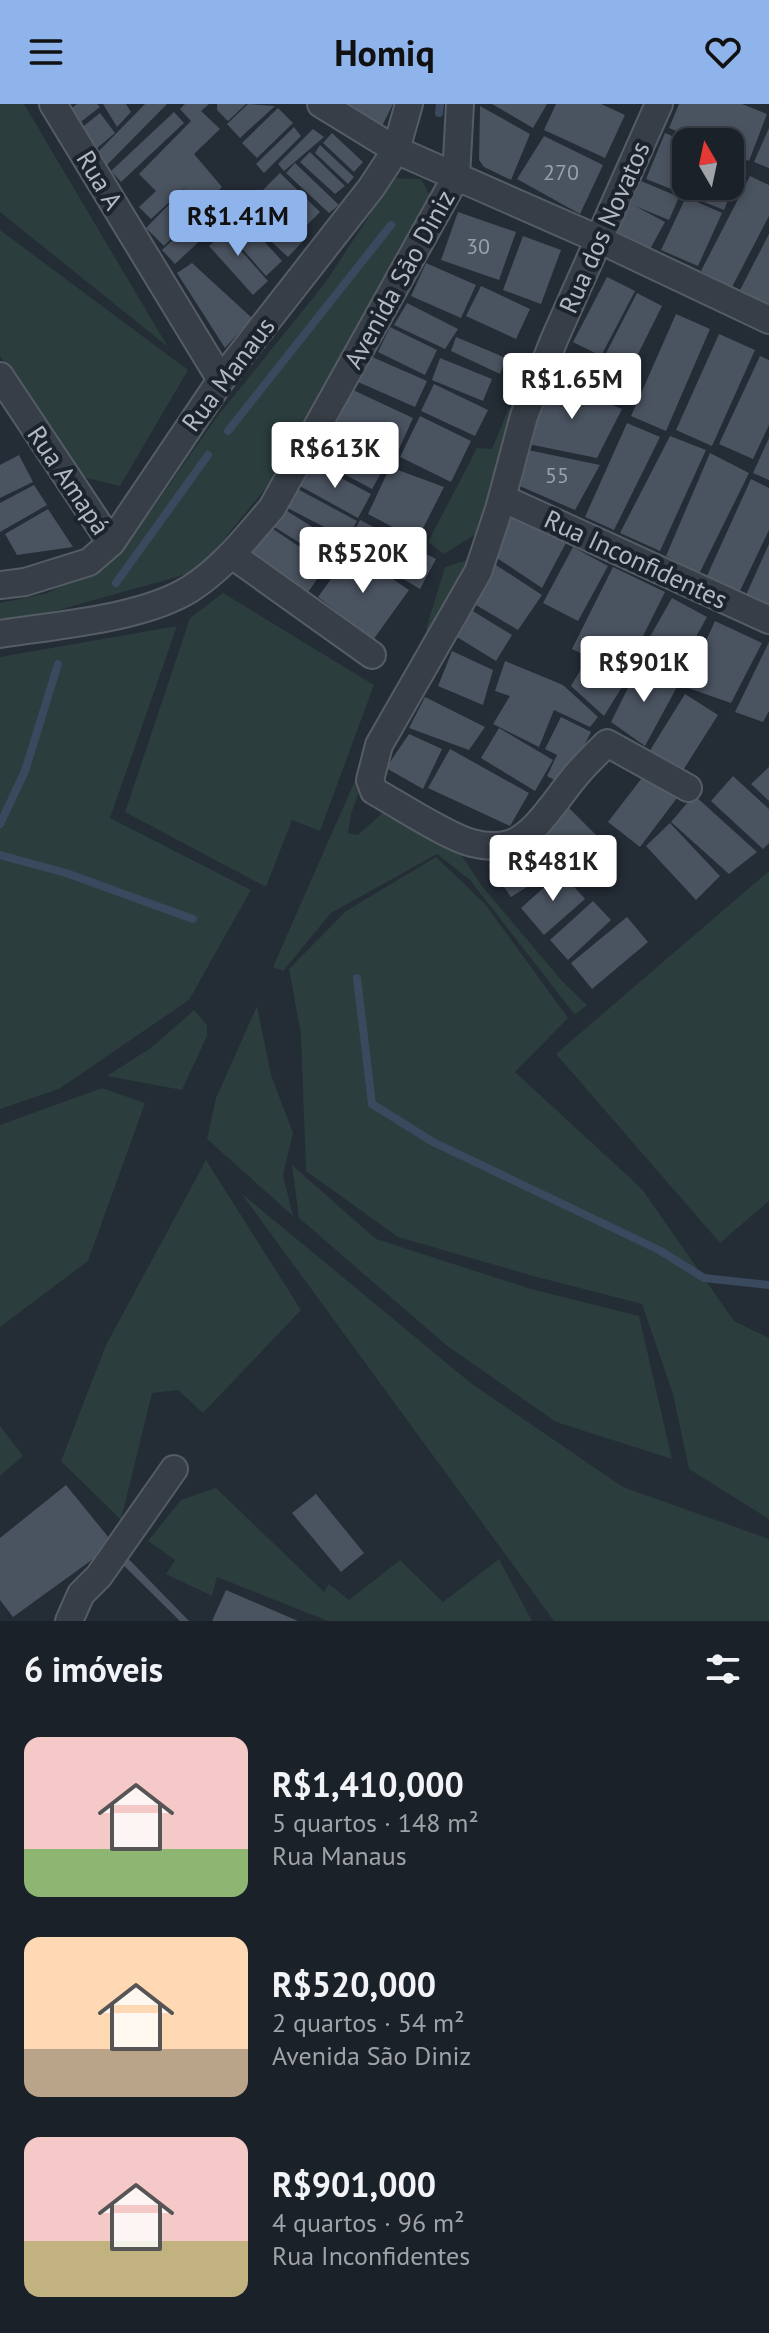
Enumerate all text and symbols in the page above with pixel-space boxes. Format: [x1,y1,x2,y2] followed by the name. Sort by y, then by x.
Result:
[334,29,435,76] text: Homiq
[24,30,68,74] icon: menu
[701,30,745,74] icon: heart
[672,128,744,200] north arrow
[672,128,744,200] map controls
[551,136,657,318] street label: Rua dos Novatos
[70,144,130,216] street label: Rua A
[543,158,579,186] house number: 270
[336,184,462,374] street label: Avenida São Diniz
[164,190,312,258] pin: R$1.41M
[187,199,289,232] text: R$1.41M
[466,232,490,260] house number: 30
[174,310,282,438] street label: Rua Manaus
[498,353,646,421] pin: R$1.65M
[521,362,623,395] text: R$1.65M
[21,419,117,541] street label: Rua Amapá
[270,422,400,490] pin: R$613K
[290,431,380,464] text: R$613K
[545,461,569,489] house number: 55
[539,502,733,616] street label: Rua Inconfidentes
[298,527,428,595] pin: R$520K
[318,536,408,569] text: R$520K
[579,636,709,704] pin: R$901K
[599,645,689,678] text: R$901K
[488,835,618,903] pin: R$481K
[508,844,598,877] text: R$481K
[24,1647,163,1691] text: 6 imóveis
[701,1647,745,1691] icon: filters
[272,1762,464,1806] text: R$1,410,000
[88,1769,184,1865] icon: home
[272,1806,479,1839] text: 5 quartos · 148 m²
[272,1839,407,1872] text: Rua Manaus
[272,1962,436,2006] text: R$520,000
[88,1969,184,2065] icon: home
[272,2006,464,2039] text: 2 quartos · 54 m²
[272,2039,471,2072] text: Avenida São Diniz
[272,2162,436,2206] text: R$901,000
[88,2169,184,2265] icon: home
[272,2206,464,2239] text: 4 quartos · 96 m²
[272,2239,470,2272] text: Rua Inconfidentes

